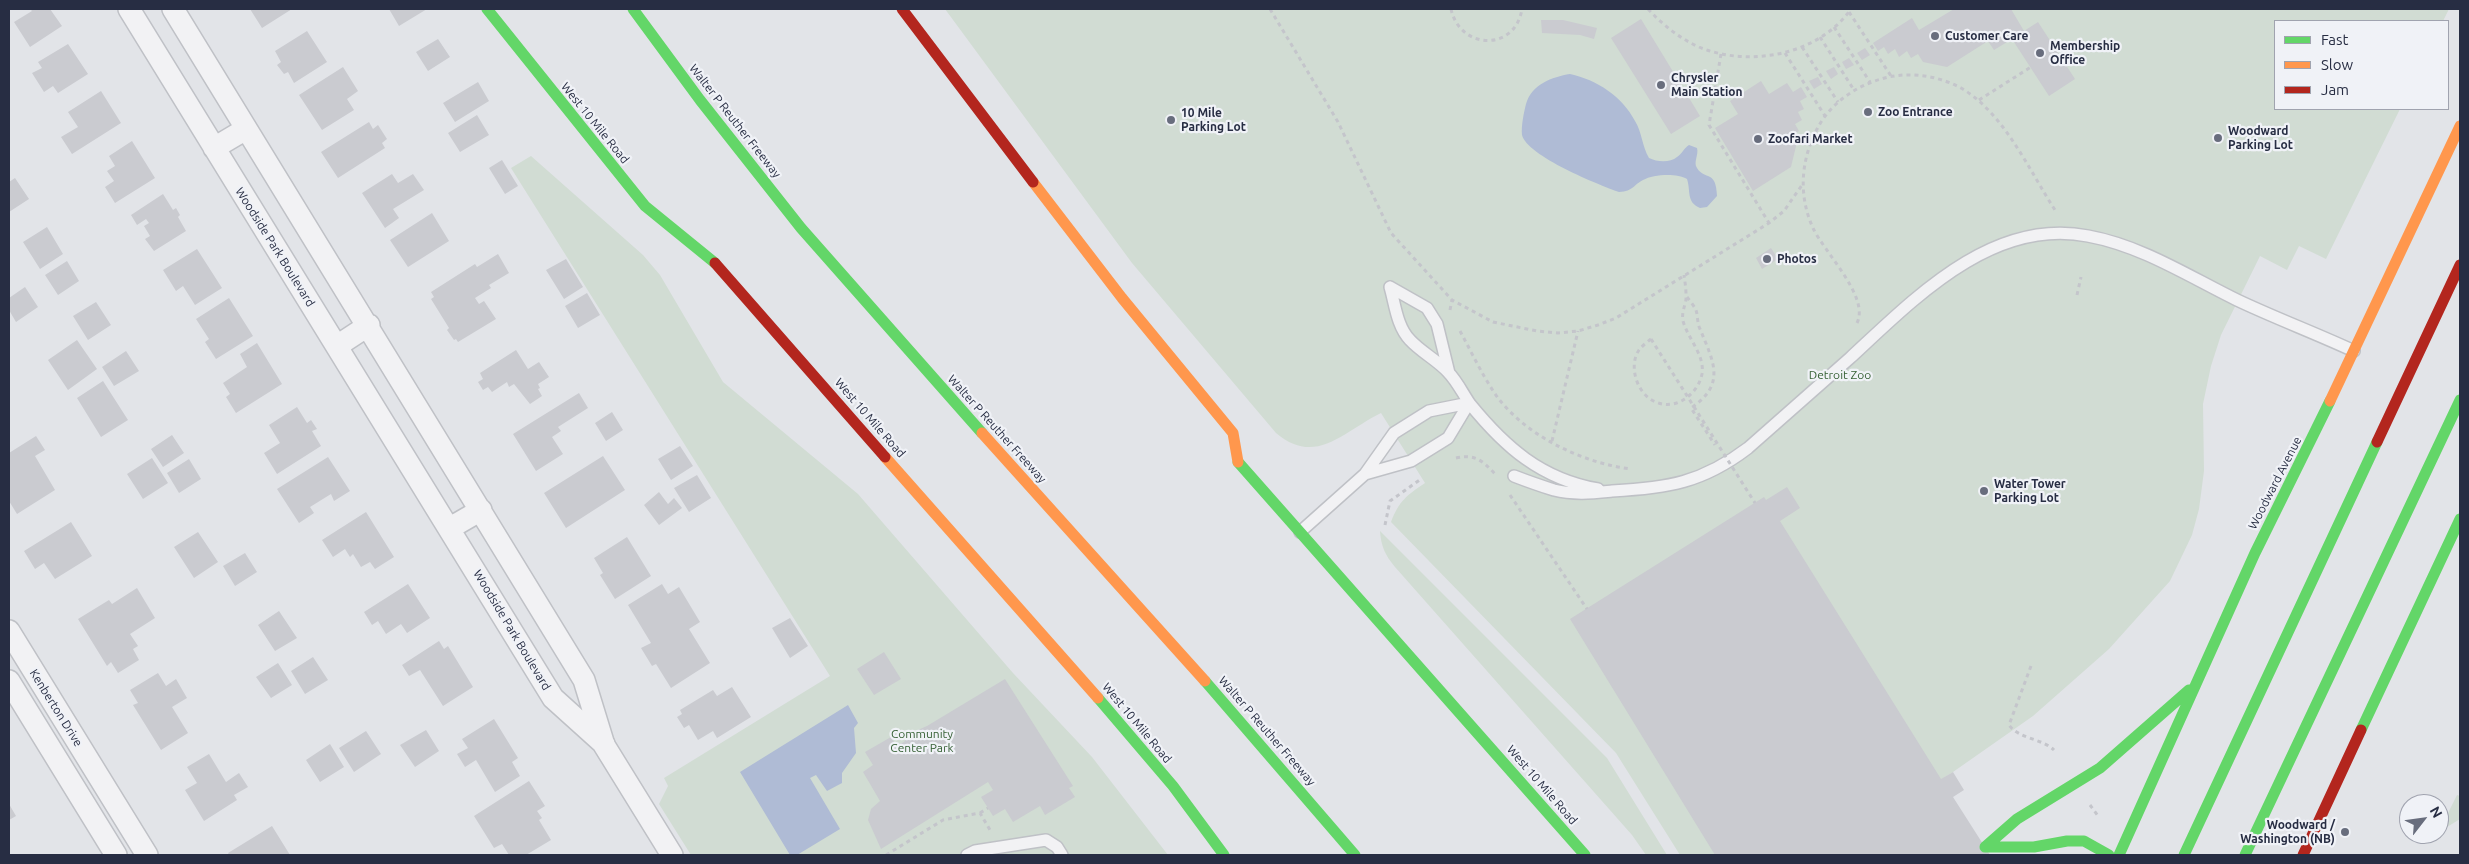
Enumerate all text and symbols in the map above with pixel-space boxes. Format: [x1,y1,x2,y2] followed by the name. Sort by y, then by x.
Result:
[2274,20,2449,110] legend
[1945,29,2028,43] place label: Customer Care
[1929,30,1941,42] marker: Customer Care
[2321,31,2348,48] text: Fast
[2050,39,2120,67] place label: Membership Office
[2034,47,2046,59] marker: Membership Office
[2321,56,2353,73] text: Slow
[686,61,784,181] street label: Walter P Reuther Freeway
[1671,71,1742,99] place label: Chrysler Main Station
[1655,79,1667,91] marker: Chrysler Main Station
[558,80,632,166] street label: West 10 Mile Road
[2321,81,2349,98] text: Jam
[1878,105,1953,119] place label: Zoo Entrance
[1181,106,1246,134] place label: 10 Mile Parking Lot
[1862,106,1874,118] marker: Zoo Entrance
[1165,114,1177,126] marker: 10 Mile Parking Lot
[2228,124,2293,152] place label: Woodward Parking Lot
[1768,132,1853,146] place label: Zoofari Market
[2212,132,2224,144] marker: Woodward Parking Lot
[1752,133,1764,145] marker: Zoofari Market
[232,185,318,309] street label: Woodside Park Boulevard
[1777,252,1817,266] place label: Photos
[1761,253,1773,265] marker: Photos
[1809,368,1871,382] park label: Detroit Zoo
[945,372,1049,486] street label: Walter P Reuther Freeway
[832,376,908,460] street label: West 10 Mile Road
[2245,434,2305,532] street label: Woodward Avenue
[1994,477,2066,505] place label: Water Tower Parking Lot
[1978,485,1990,497] marker: Water Tower Parking Lot
[470,567,554,693] street label: Woodside Park Boulevard
[26,667,86,749] street label: Kenberton Drive
[1216,673,1318,789] street label: Walter P Reuther Freeway
[1099,680,1175,766] street label: West 10 Mile Road
[890,727,954,755] park label: Community Center Park
[1504,743,1580,827] street label: West 10 Mile Road
[2399,794,2449,844] north arrow
[2427,803,2446,821] text: N
[2240,818,2335,846] place label: Woodward / Washington (NB)
[2339,826,2351,838] marker: Woodward / Washington (NB)

